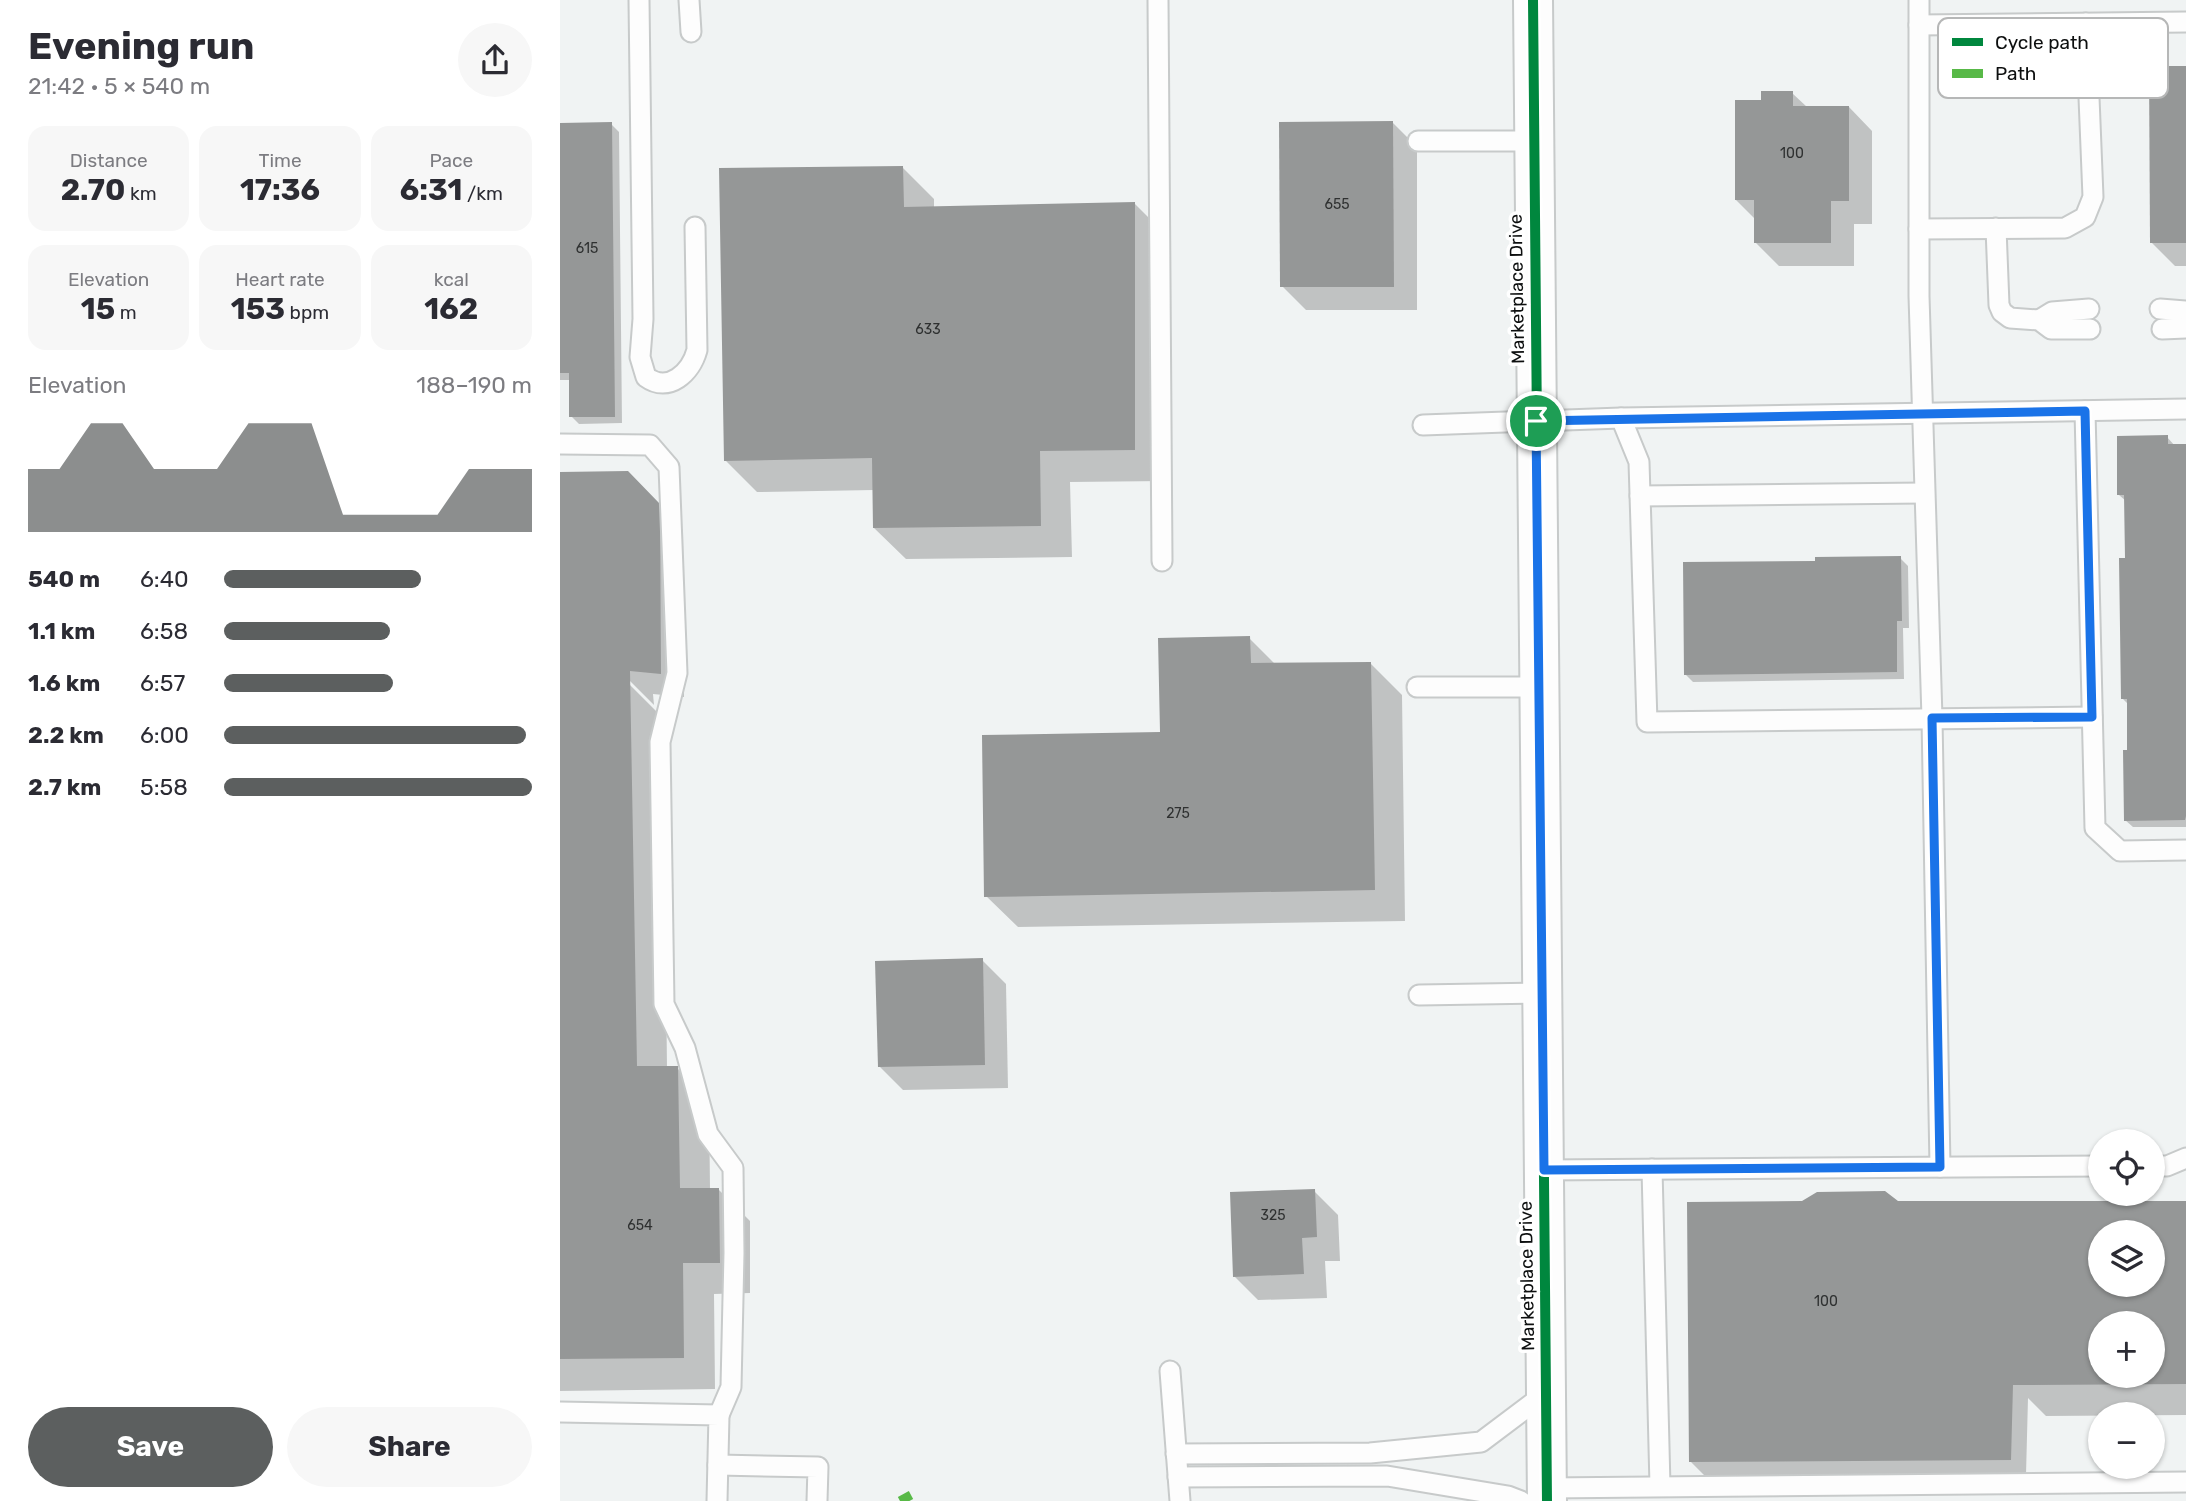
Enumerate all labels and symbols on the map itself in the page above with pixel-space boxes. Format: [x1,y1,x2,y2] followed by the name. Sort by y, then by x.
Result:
[1938,18,2168,98] legend
[1995,31,2089,54] text: Cycle path
[1995,62,2036,85] text: Path
[1780,145,1804,162] house number: 100
[1324,196,1350,213] house number: 655
[1505,214,1529,364] street label: Marketplace Drive
[576,240,598,257] house number: 615
[915,321,941,338] house number: 633
[1506,391,1566,451] pin
[1166,805,1190,822] house number: 275
[1515,1201,1539,1351] street label: Marketplace Drive
[1261,1207,1285,1224] house number: 325
[627,1217,653,1234] house number: 654
[1814,1293,1838,1310] house number: 100

